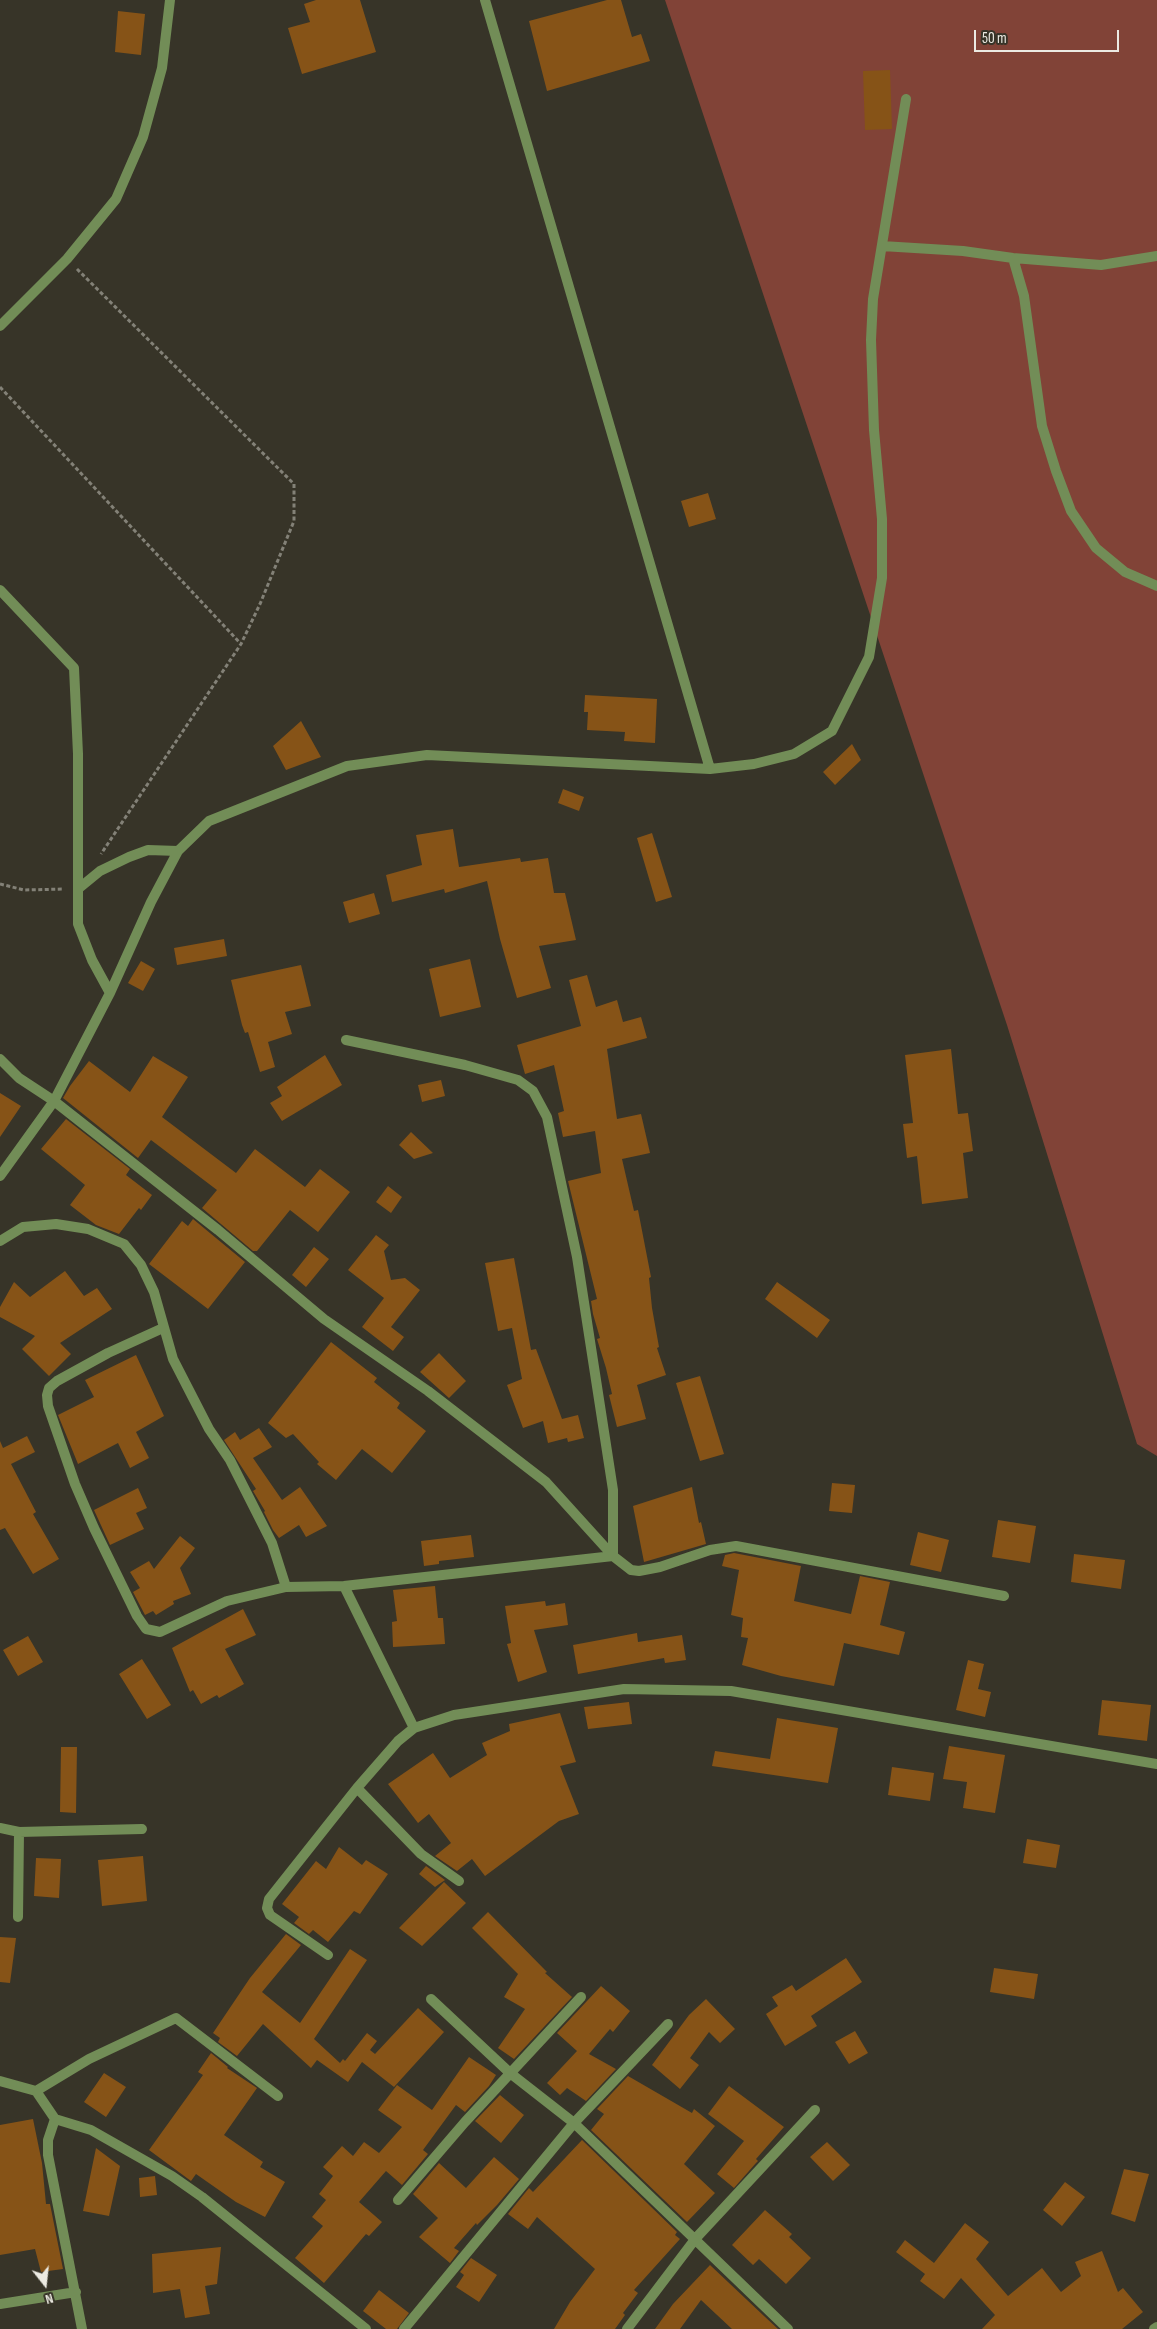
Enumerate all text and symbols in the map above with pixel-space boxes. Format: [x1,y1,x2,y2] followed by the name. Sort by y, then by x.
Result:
[977,20,1122,52] scale bar
[982,29,1007,48] text: 50 m
[20,2259,70,2309] north arrow
[43,2290,55,2308] text: N

